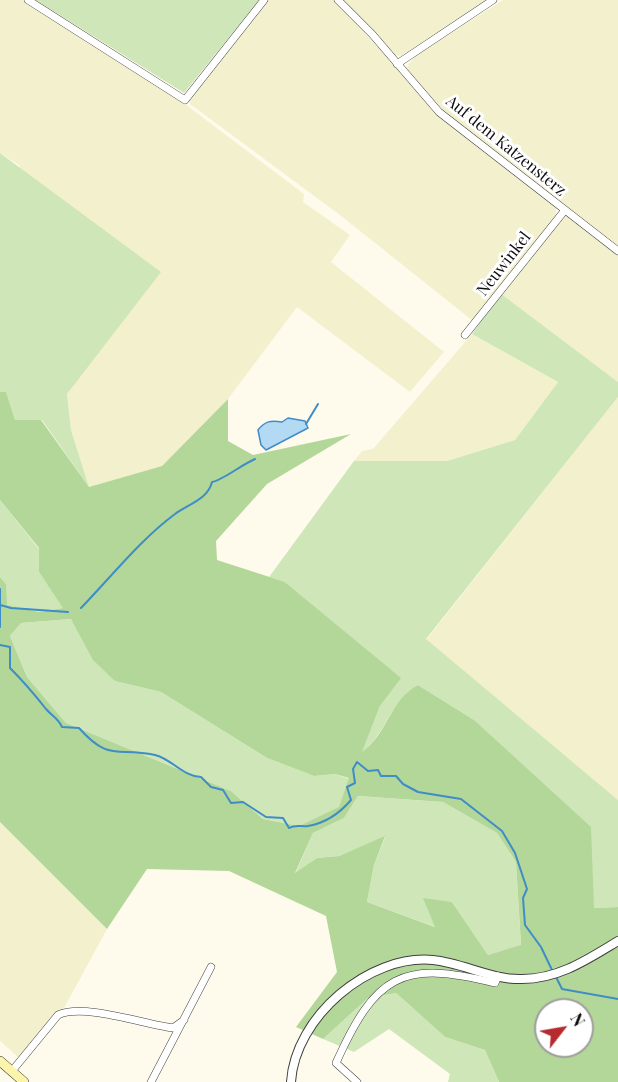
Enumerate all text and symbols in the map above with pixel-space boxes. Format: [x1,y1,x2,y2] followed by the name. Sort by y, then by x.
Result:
[442,92,570,200] street label: Auf dem Katzensterz
[473,228,535,300] street label: Neuwinkel
[534,998,594,1058] north arrow
[566,1009,590,1030] text: N

